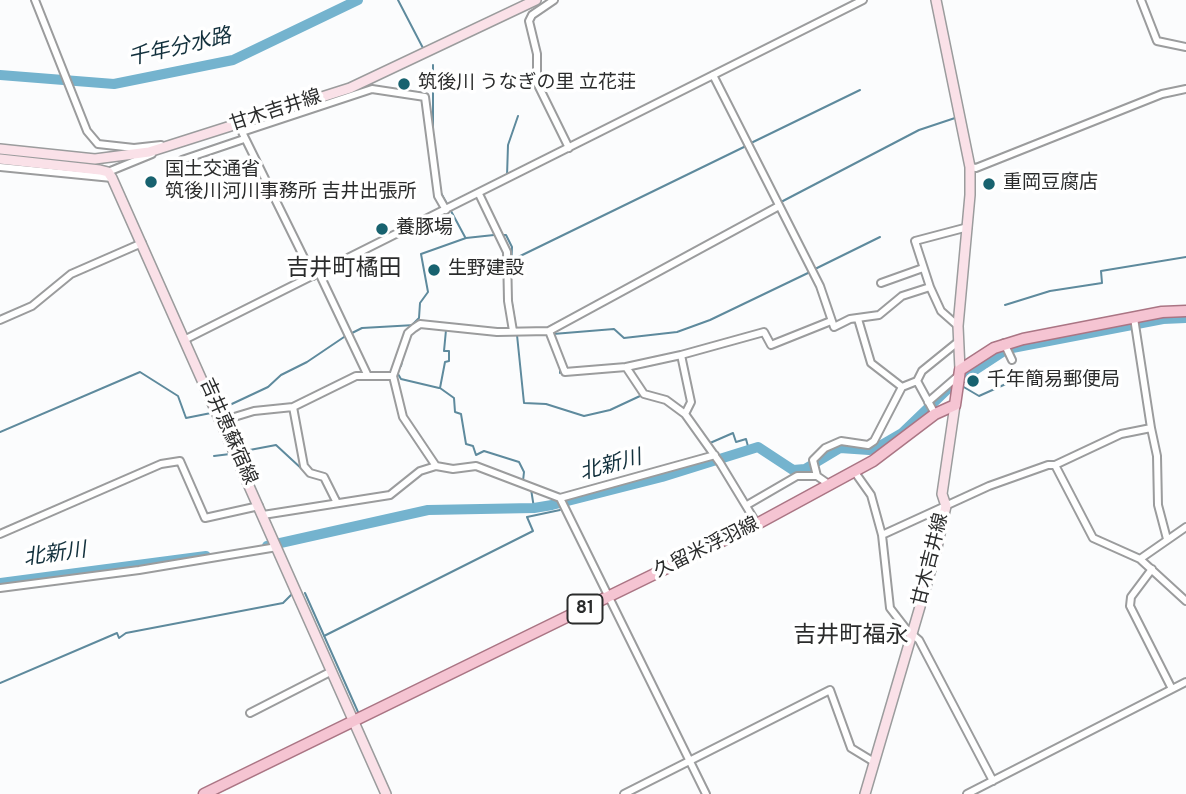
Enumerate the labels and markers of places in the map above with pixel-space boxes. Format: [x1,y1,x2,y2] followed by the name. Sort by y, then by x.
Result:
[418,73,636,95] place label: 筑後川 うなぎの里 立花荘
[396,76,412,92] marker: 筑後川 うなぎの里 立花荘
[165,160,416,204] place label: 国土交通省 筑後川河川事務所 吉井出張所
[1003,173,1098,195] place label: 重岡豆腐店
[143,174,159,190] marker: 国土交通省 筑後川河川事務所 吉井出張所
[981,176,997,192] marker: 重岡豆腐店
[396,218,453,240] place label: 養豚場
[374,221,390,237] marker: 養豚場
[448,259,524,281] place label: 生野建設
[426,262,442,278] marker: 生野建設
[987,370,1120,392] place label: 千年簡易郵便局
[965,373,981,389] marker: 千年簡易郵便局

